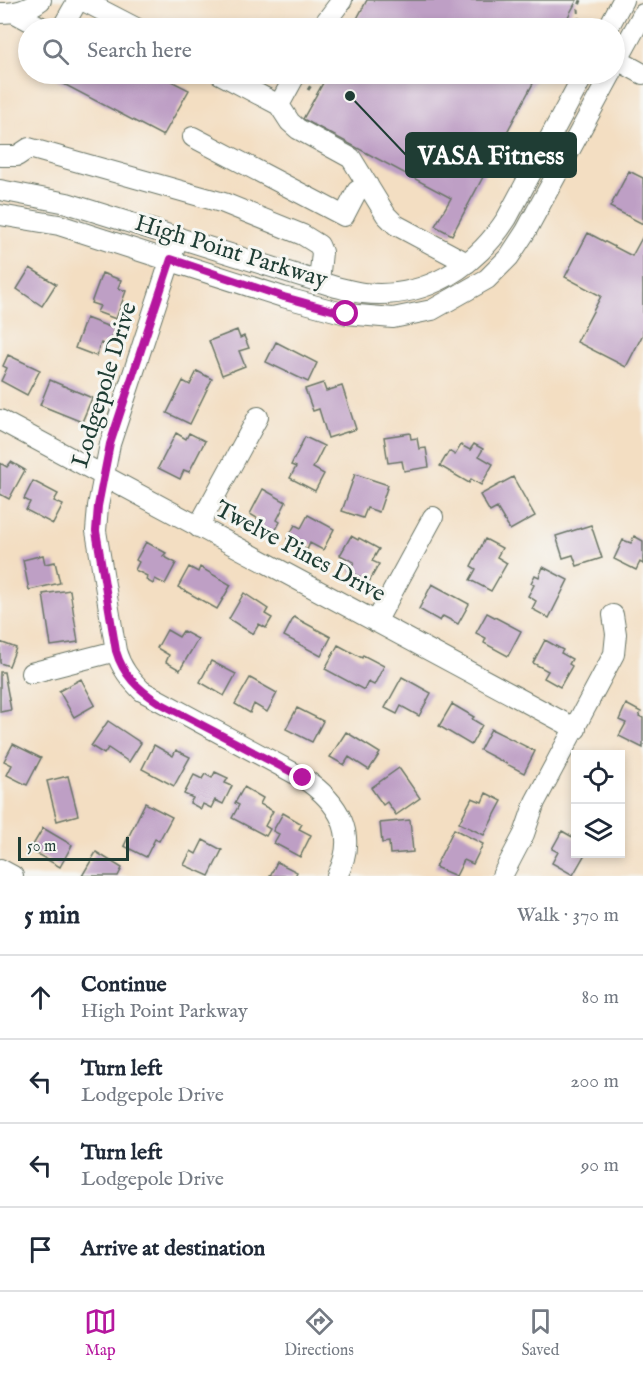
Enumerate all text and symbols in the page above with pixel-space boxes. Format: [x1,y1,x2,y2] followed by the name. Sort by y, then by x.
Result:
[18,18,625,84] search box
[39,35,72,68] icon: search
[87,37,192,65] text: Search here
[406,133,576,177] callout: VASA Fitness
[417,140,564,173] text: VASA Fitness
[131,208,331,296] street label: High Point Parkway
[65,298,145,472] street label: Lodgepole Drive
[332,300,358,326] route start
[209,494,391,610] street label: Twelve Pines Drive
[571,750,625,858] map controls
[571,750,625,804] button: locate
[289,764,315,790] route end
[571,804,625,858] button: layers
[18,834,129,862] scale bar
[27,837,56,857] text: 50 m
[24,899,80,932] text: 5 min
[517,903,619,928] text: Walk · 370 m
[81,971,167,999] text: Continue
[24,981,57,1014] icon: ahead
[582,985,619,1010] text: 80 m
[81,999,248,1024] text: High Point Parkway
[81,1055,163,1083] text: Turn left
[24,1065,57,1098] icon: left
[570,1069,619,1094] text: 200 m
[81,1083,224,1108] text: Lodgepole Drive
[81,1139,163,1167] text: Turn left
[24,1149,57,1182] icon: left
[581,1153,619,1178] text: 90 m
[81,1167,224,1192] text: Lodgepole Drive
[24,1233,57,1266] icon: arrive
[81,1235,265,1263] text: Arrive at destination
[84,1305,117,1361] tab: Map
[284,1305,354,1361] tab: Directions
[521,1305,559,1361] tab: Saved

